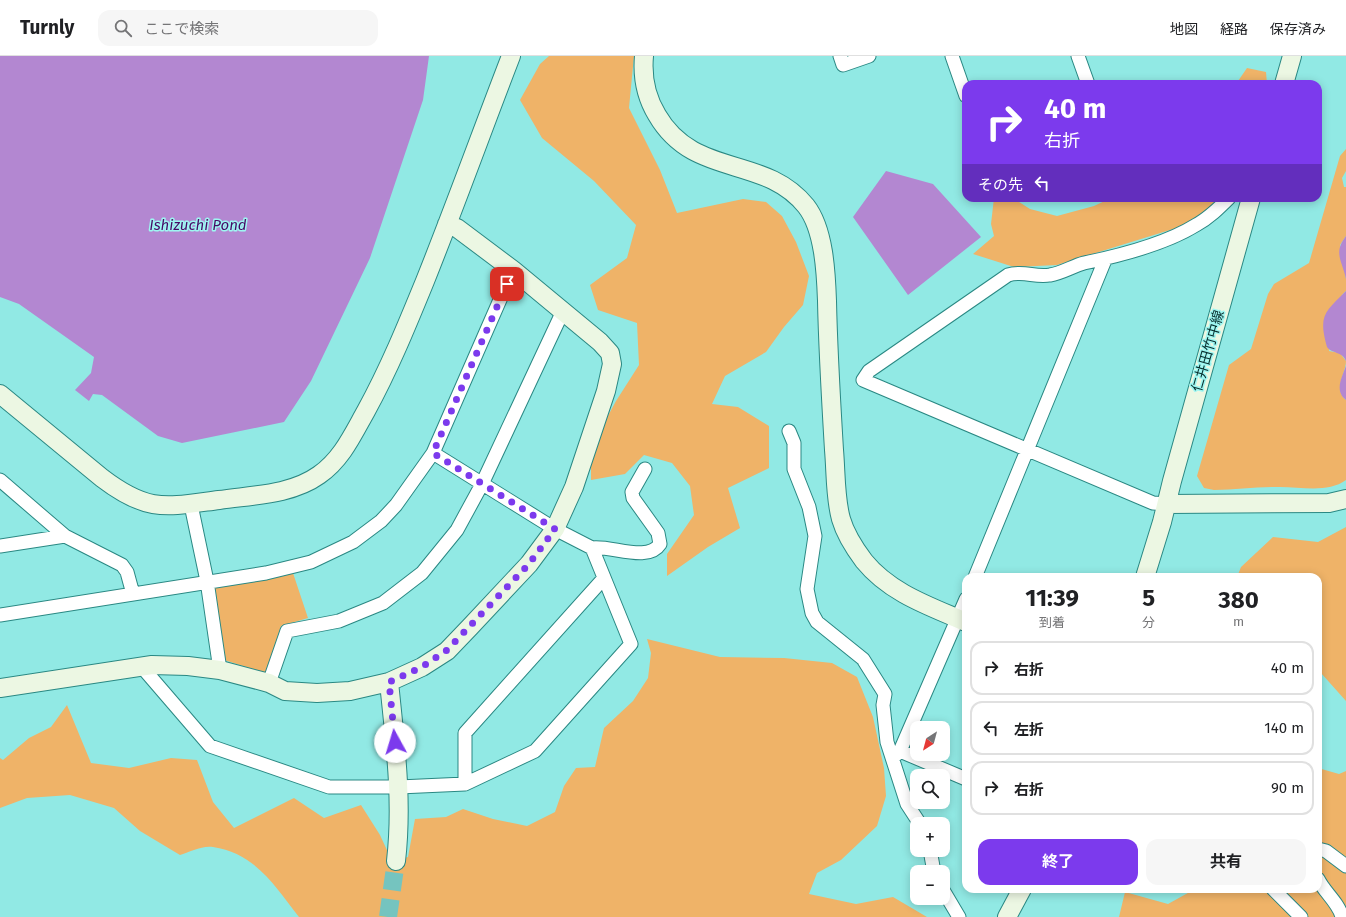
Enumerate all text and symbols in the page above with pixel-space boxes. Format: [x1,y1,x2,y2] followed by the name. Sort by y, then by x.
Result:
[98,10,378,46] search box
[20,16,74,39] text: Turnly
[112,17,134,39] icon: search
[144,20,219,38] text: ここで検索
[1170,21,1198,38] text: 地図
[1220,21,1248,38] text: 経路
[1270,21,1326,38] text: 保存済み
[1044,92,1107,125] text: 40 m
[978,96,1030,148] icon: right
[1044,130,1080,152] text: 右折
[1031,172,1053,194] icon: left
[978,176,1023,194] text: その先
[149,216,247,234] water label: Ishizuchi Pond
[490,267,524,301] pin
[496,273,518,295] icon: arrive
[1188,308,1228,394] street label: 仁井田竹中線
[1025,584,1079,612] text: 11:39
[1142,584,1155,612] text: 5
[1218,586,1259,614] text: 380
[1233,614,1244,629] text: m
[1039,615,1065,630] text: 到着
[1142,615,1155,630] text: 分
[980,657,1002,679] icon: right
[1271,659,1304,677] text: 40 m
[1014,661,1044,679] text: 右折
[980,717,1002,739] icon: left
[1264,719,1304,737] text: 140 m
[374,721,416,763] position arrow
[910,721,950,761] north arrow
[910,721,950,905] map controls
[1014,721,1044,739] text: 左折
[910,769,950,809] button: search
[980,777,1002,799] icon: right
[1271,779,1304,797] text: 90 m
[1014,781,1044,799] text: 右折
[910,817,950,857] button: +
[978,839,1138,885] button: 終了
[1146,839,1306,885] button: 共有
[910,865,950,905] button: −

